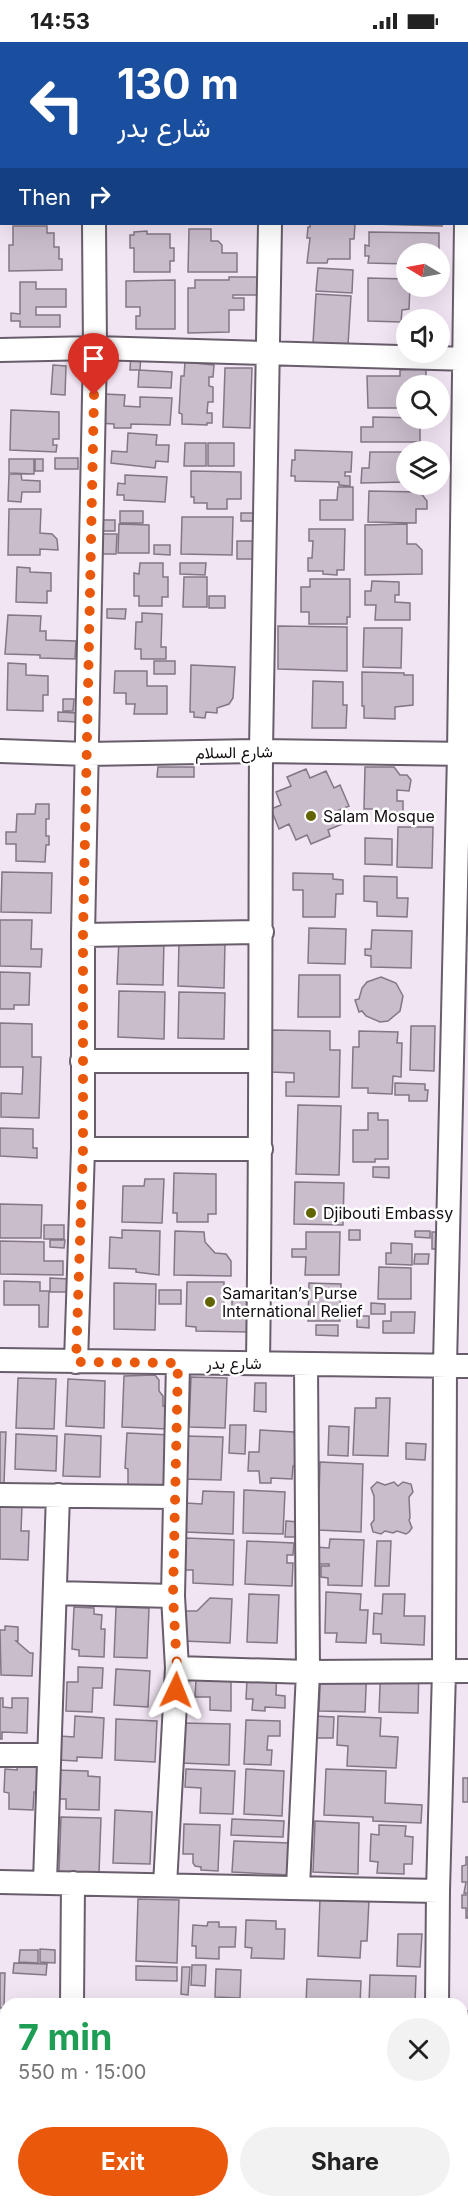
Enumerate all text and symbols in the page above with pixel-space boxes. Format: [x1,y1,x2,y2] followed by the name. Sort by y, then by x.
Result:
[30,8,90,34] text: 14:53
[117,58,239,109] text: 130 m
[18,66,96,144] icon: left
[117,111,210,144] text: شارع بدر
[83,180,116,213] icon: right
[18,184,71,210] text: Then
[396,243,450,297] north arrow
[396,243,450,495] map controls
[396,309,450,363] button: sound
[68,333,119,395] pin
[77,342,110,375] icon: arrive
[396,375,450,429] button: search
[396,441,450,495] button: layers
[195,741,273,765] street label: شارع السلام
[323,806,435,826] place label: Salam Mosque
[304,809,318,823] marker: Salam Mosque
[323,1203,453,1223] place label: Djibouti Embassy
[304,1206,318,1220] marker: Djibouti Embassy
[222,1283,363,1321] place label: Samaritan’s Purse International Relief
[203,1295,217,1309] marker: Samaritan’s Purse International Relief
[205,1353,262,1375] street label: شارع بدر
[144,1658,208,1722] position arrow
[18,2015,112,2059] text: 7 min
[387,2018,450,2081] button: close
[18,2060,146,2084] text: 550 m · 15:00
[18,2127,228,2196] button: Exit
[240,2127,450,2196] button: Share

